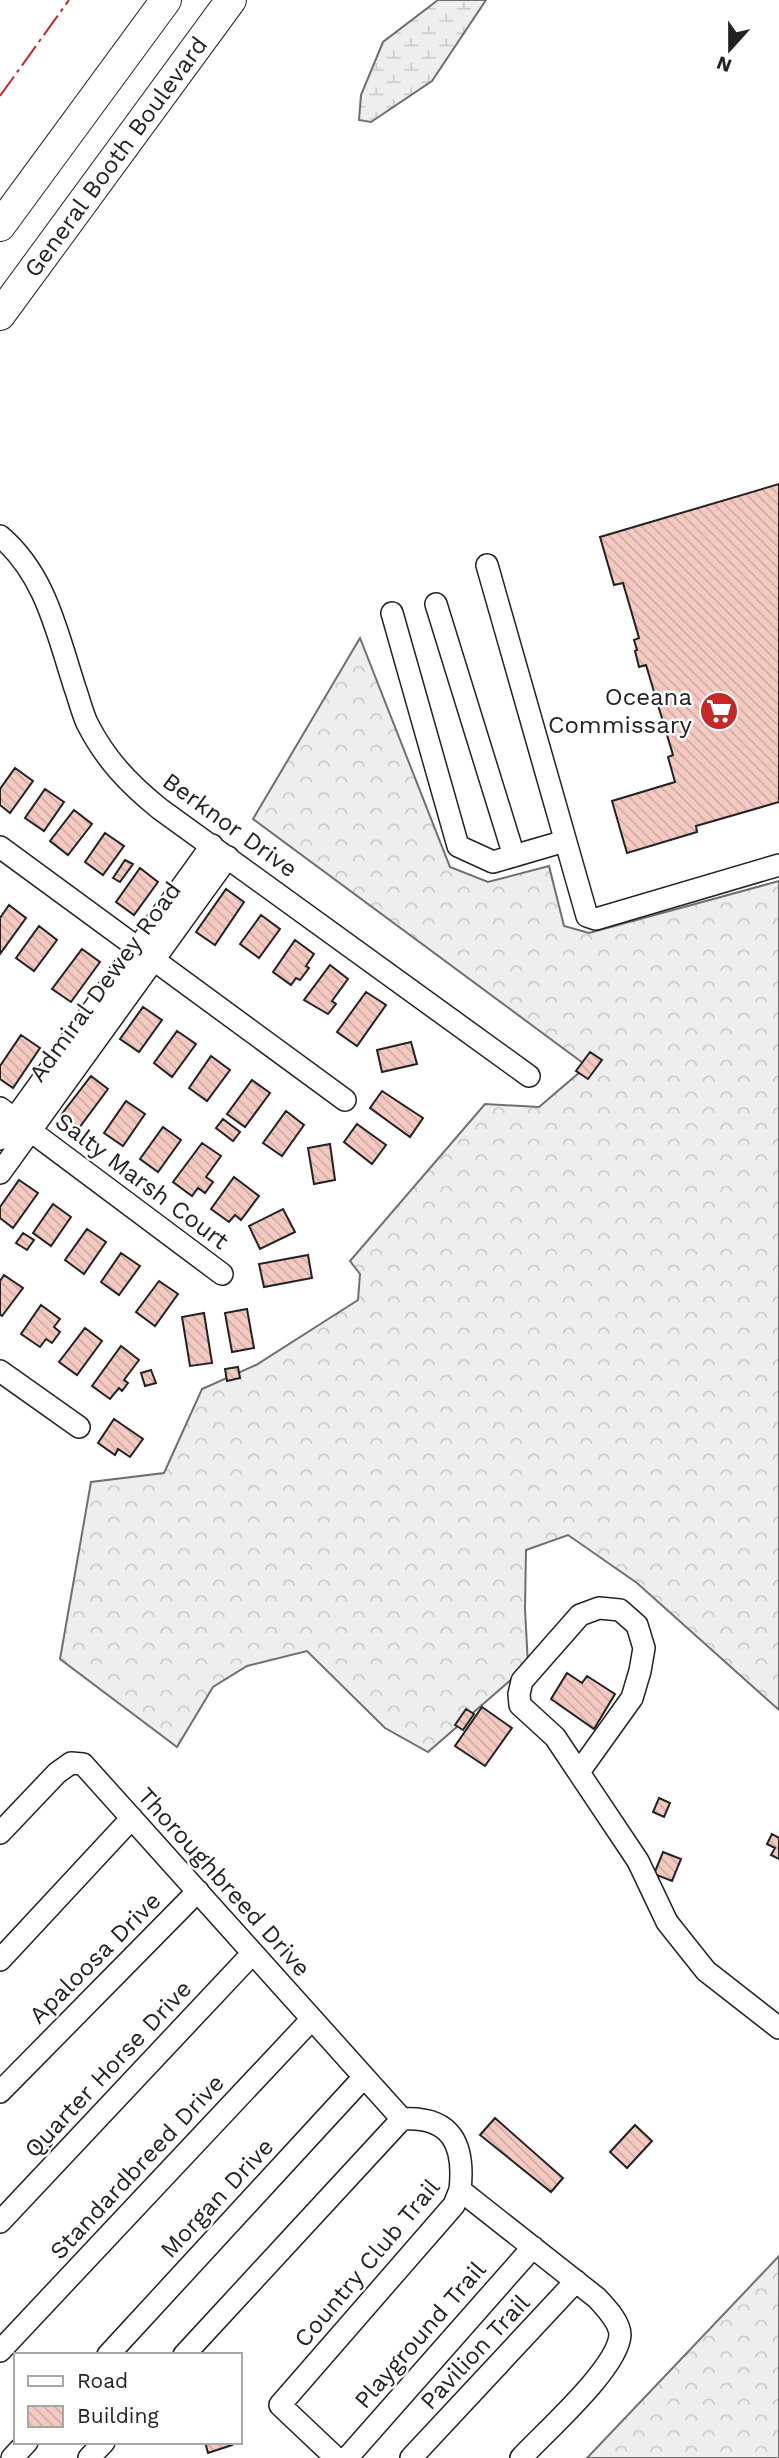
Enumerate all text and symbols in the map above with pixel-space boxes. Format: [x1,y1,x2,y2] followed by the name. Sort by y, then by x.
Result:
[695,14,765,84] north arrow
[19,31,213,283] street label: General Booth Boulevard
[713,51,735,78] text: N
[548,683,693,739] place label: Oceana Commissary
[698,690,740,732] supermarket icon: Oceana Commissary
[157,767,303,883] street label: Berknor Drive
[23,877,187,1087] street label: Admiral Dewey Road
[50,1107,234,1255] street label: Salty Marsh Court
[132,1782,316,1982] street label: Thoroughbreed Drive
[24,1887,166,2029] street label: Apaloosa Drive
[19,1975,197,2163] street label: Quarter Horse Drive
[44,2069,230,2265] street label: Standardbreed Drive
[155,2133,279,2263] street label: Morgan Drive
[288,2173,446,2353] street label: Country Club Trail
[349,2255,492,2414] street label: Playground Trail
[415,2288,536,2415] street label: Pavilion Trail
[14,2353,242,2444] legend
[77,2368,128,2393] text: Road
[77,2403,159,2428] text: Building

